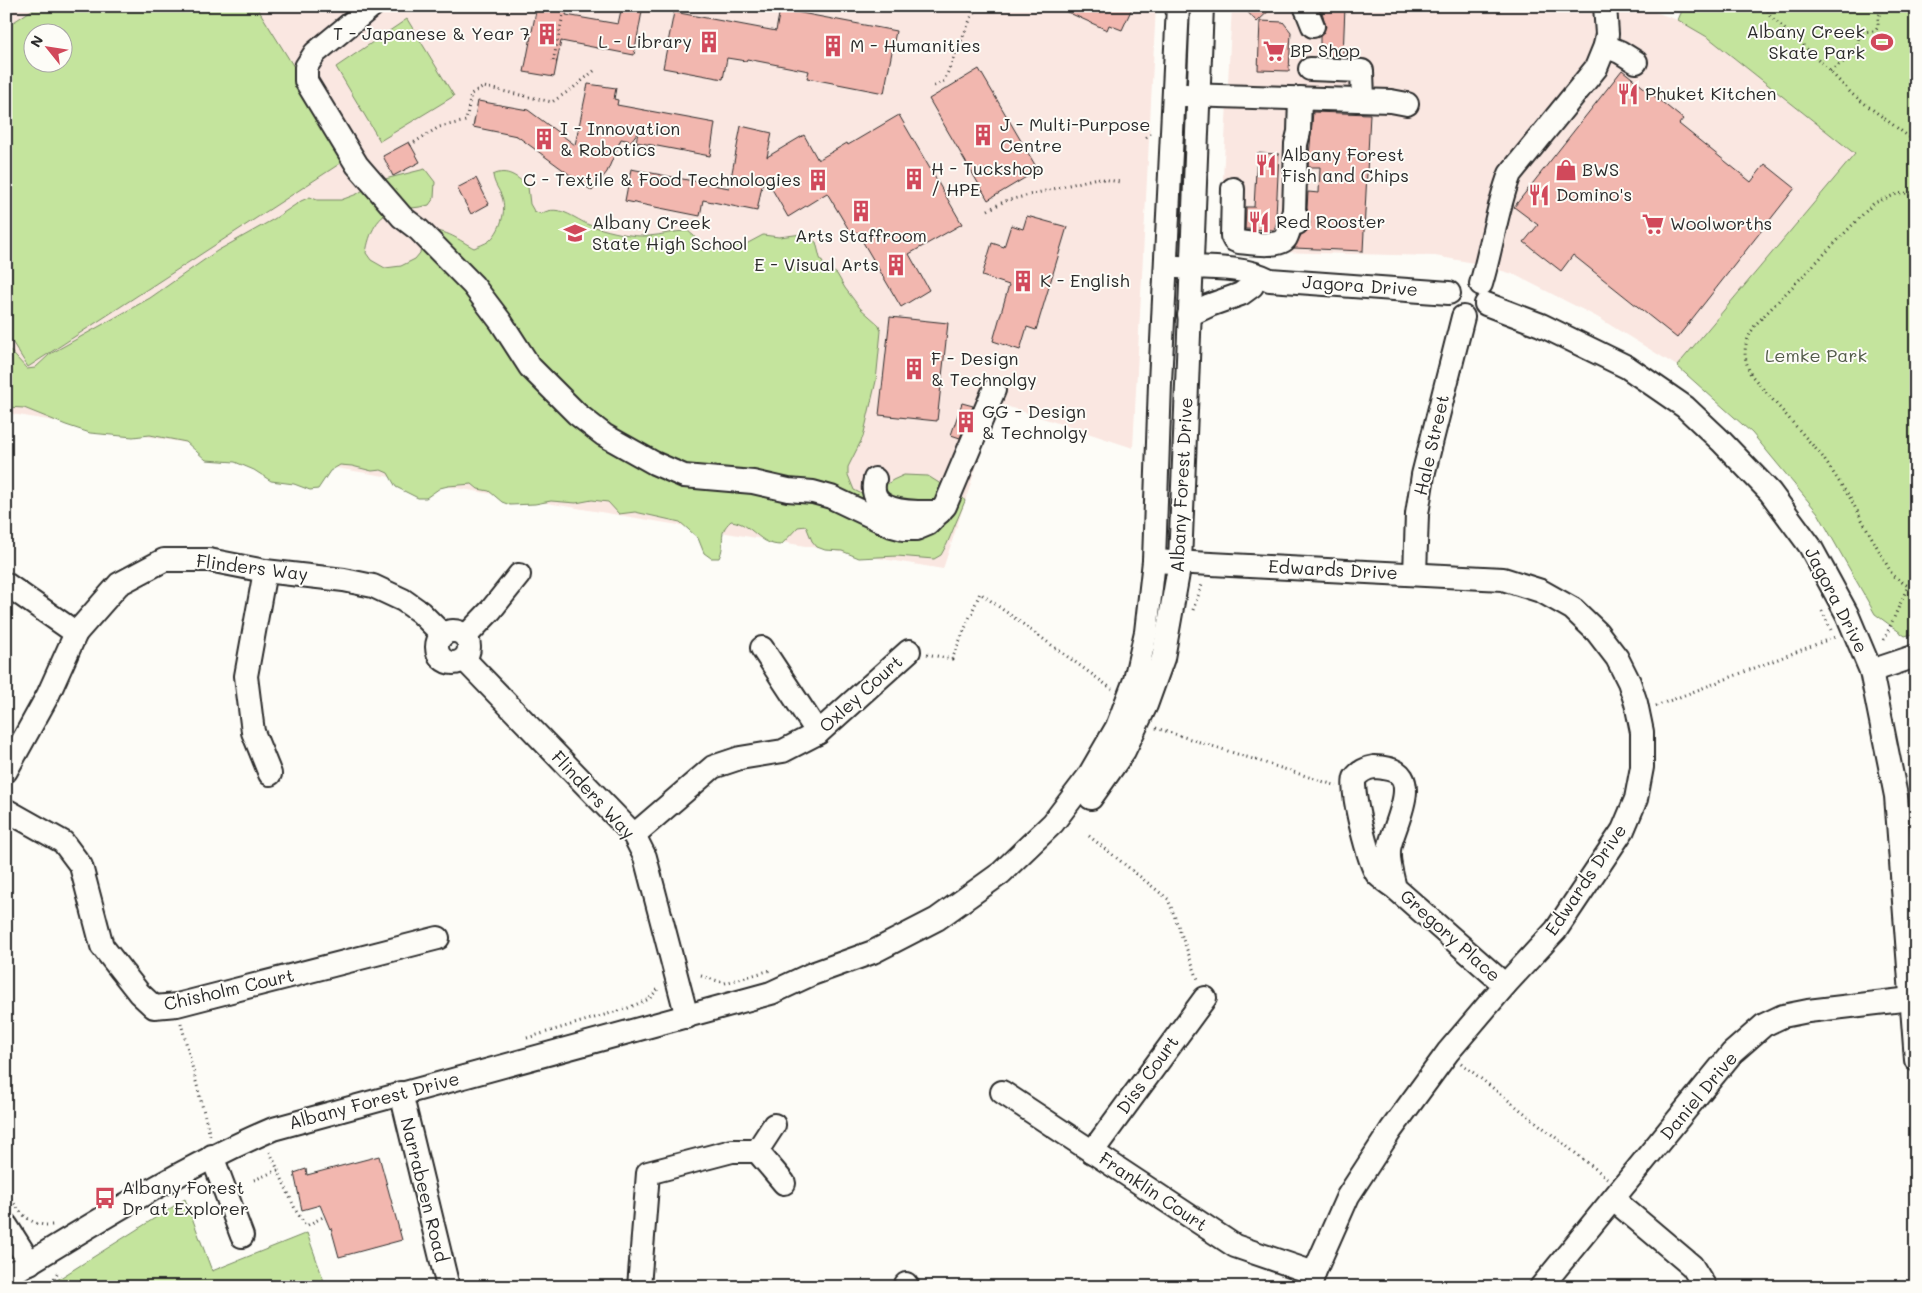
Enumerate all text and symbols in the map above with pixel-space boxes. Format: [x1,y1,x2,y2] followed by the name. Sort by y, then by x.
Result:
[1746,19,1865,64] place label: Albany Creek Skate Park
[333,21,530,45] place label: T - Japanese & Year 7
[534,21,560,47] building icon: T - Japanese & Year 7
[22,22,72,72] north arrow
[598,29,692,53] place label: L - Library
[696,29,722,55] building icon: L - Library
[1869,29,1895,55] sports icon: Albany Creek Skate Park
[25,32,47,51] text: N
[820,33,846,59] building icon: M - Humanities
[850,33,981,57] place label: M - Humanities
[1261,38,1287,64] supermarket icon: BP Shop
[1290,38,1360,62] place label: BP Shop
[1615,81,1641,107] restaurant icon: Phuket Kitchen
[1645,81,1777,105] place label: Phuket Kitchen
[1000,112,1150,157] place label: J - Multi-Purpose Centre
[560,116,680,161] place label: I - Innovation & Robotics
[970,122,996,148] building icon: J - Multi-Purpose Centre
[531,126,557,152] building icon: I - Innovation & Robotics
[1282,142,1409,187] place label: Albany Forest Fish and Chips
[1253,152,1279,178] restaurant icon: Albany Forest Fish and Chips
[931,156,1044,201] place label: H - Tuckshop / HPE
[1553,157,1579,183] shop icon: BWS
[1582,157,1619,181] place label: BWS
[901,166,927,192] building icon: H - Tuckshop / HPE
[523,167,801,191] place label: C - Textile & Food Technologies
[805,167,831,193] building icon: C - Textile & Food Technologies
[1526,182,1552,208] restaurant icon: Domino's
[1556,182,1632,206] place label: Domino's
[848,198,874,224] building icon: Arts Staffroom
[1246,209,1272,235] restaurant icon: Red Rooster
[1276,209,1386,233] place label: Red Rooster
[592,210,748,255] place label: Albany Creek State High School
[1640,211,1666,237] supermarket icon: Woolworths
[1670,211,1772,235] place label: Woolworths
[562,220,588,246] school or university icon: Albany Creek State High School
[795,223,927,247] place label: Arts Staffroom
[754,252,879,276] place label: E - Visual Arts
[883,252,909,278] building icon: E - Visual Arts
[1010,268,1036,294] building icon: K - English
[1040,268,1130,292] place label: K - English
[1301,269,1419,301] street label: Jagora Drive
[1765,343,1867,367] park label: Lemke Park
[931,346,1037,391] place label: F - Design & Technolgy
[901,356,927,382] building icon: F - Design & Technolgy
[1408,392,1454,498] street label: Hale Street
[1164,397,1198,573] street label: Albany Forest Drive
[982,399,1088,444] place label: GG - Design & Technolgy
[953,409,979,435] building icon: GG - Design & Technolgy
[1800,543,1874,657] street label: Jagora Drive
[195,548,309,586] street label: Flinders Way
[1268,554,1398,584] street label: Edwards Drive
[813,649,907,737] street label: Oxley Court
[547,745,641,844] street label: Flinders Way
[1539,819,1631,940] street label: Edwards Drive
[1395,884,1506,987] street label: Gregory Place
[161,962,296,1016] street label: Chisholm Court
[1111,1030,1184,1118] street label: Diss Court
[1654,1046,1742,1144] street label: Daniel Drive
[286,1066,462,1134] street label: Albany Forest Drive
[395,1115,455,1265] street label: Narrabeen Road
[1095,1146,1212,1236] street label: Franklin Court
[122,1175,249,1220] place label: Albany Forest Dr at Explorer
[92,1185,118,1211] bus stop icon: Albany Forest Dr at Explorer

